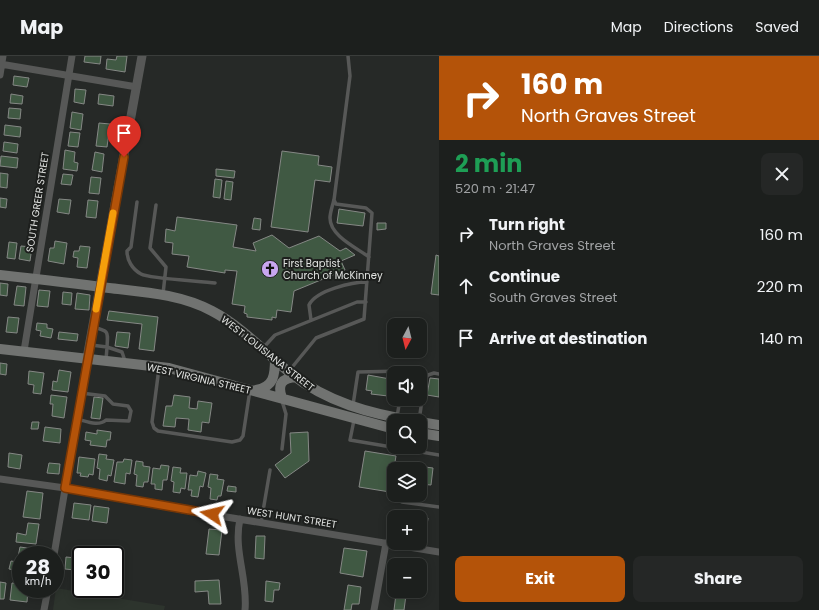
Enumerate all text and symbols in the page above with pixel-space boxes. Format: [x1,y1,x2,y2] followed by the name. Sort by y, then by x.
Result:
[20,14,63,41] text: Map
[611,17,642,37] text: Map
[664,17,733,37] text: Directions
[755,17,799,37] text: Saved
[521,65,603,104] text: 160 m
[455,72,507,124] icon: right
[521,103,696,128] text: North Graves Street
[107,116,141,157] pin
[113,122,135,144] icon: arrive
[455,147,522,180] text: 2 min
[22,150,53,253] street label: SOUTH GREER STREET
[761,153,803,195] button: close
[455,179,535,198] text: 520 m · 21:47
[489,214,565,235] text: Turn right
[455,223,477,245] icon: right
[760,224,803,245] text: 160 m
[489,236,615,255] text: North Graves Street
[283,256,383,283] place label: First Baptist Church of McKinney
[260,259,280,279] church icon: First Baptist Church of McKinney
[489,266,560,287] text: Continue
[455,275,477,297] icon: ahead
[757,276,803,297] text: 220 m
[489,288,617,307] text: South Graves Street
[218,312,318,395] street label: WEST LOUISIANA STREET
[387,318,427,358] north arrow
[387,318,427,598] map controls
[455,327,477,349] icon: arrive
[489,328,647,349] text: Arrive at destination
[760,328,803,349] text: 140 m
[145,359,253,398] street label: WEST VIRGINIA STREET
[387,366,427,406] button: sound
[387,414,427,454] button: search
[387,462,427,502] button: layers
[191,493,233,535] position arrow
[246,503,338,532] street label: WEST HUNT STREET
[387,510,427,550] button: +
[72,546,124,598] speed limit sign: 30
[26,553,50,581] text: 28
[455,556,625,602] button: Exit
[633,556,803,602] button: Share
[387,558,427,598] button: −
[25,574,51,589] text: km/h

